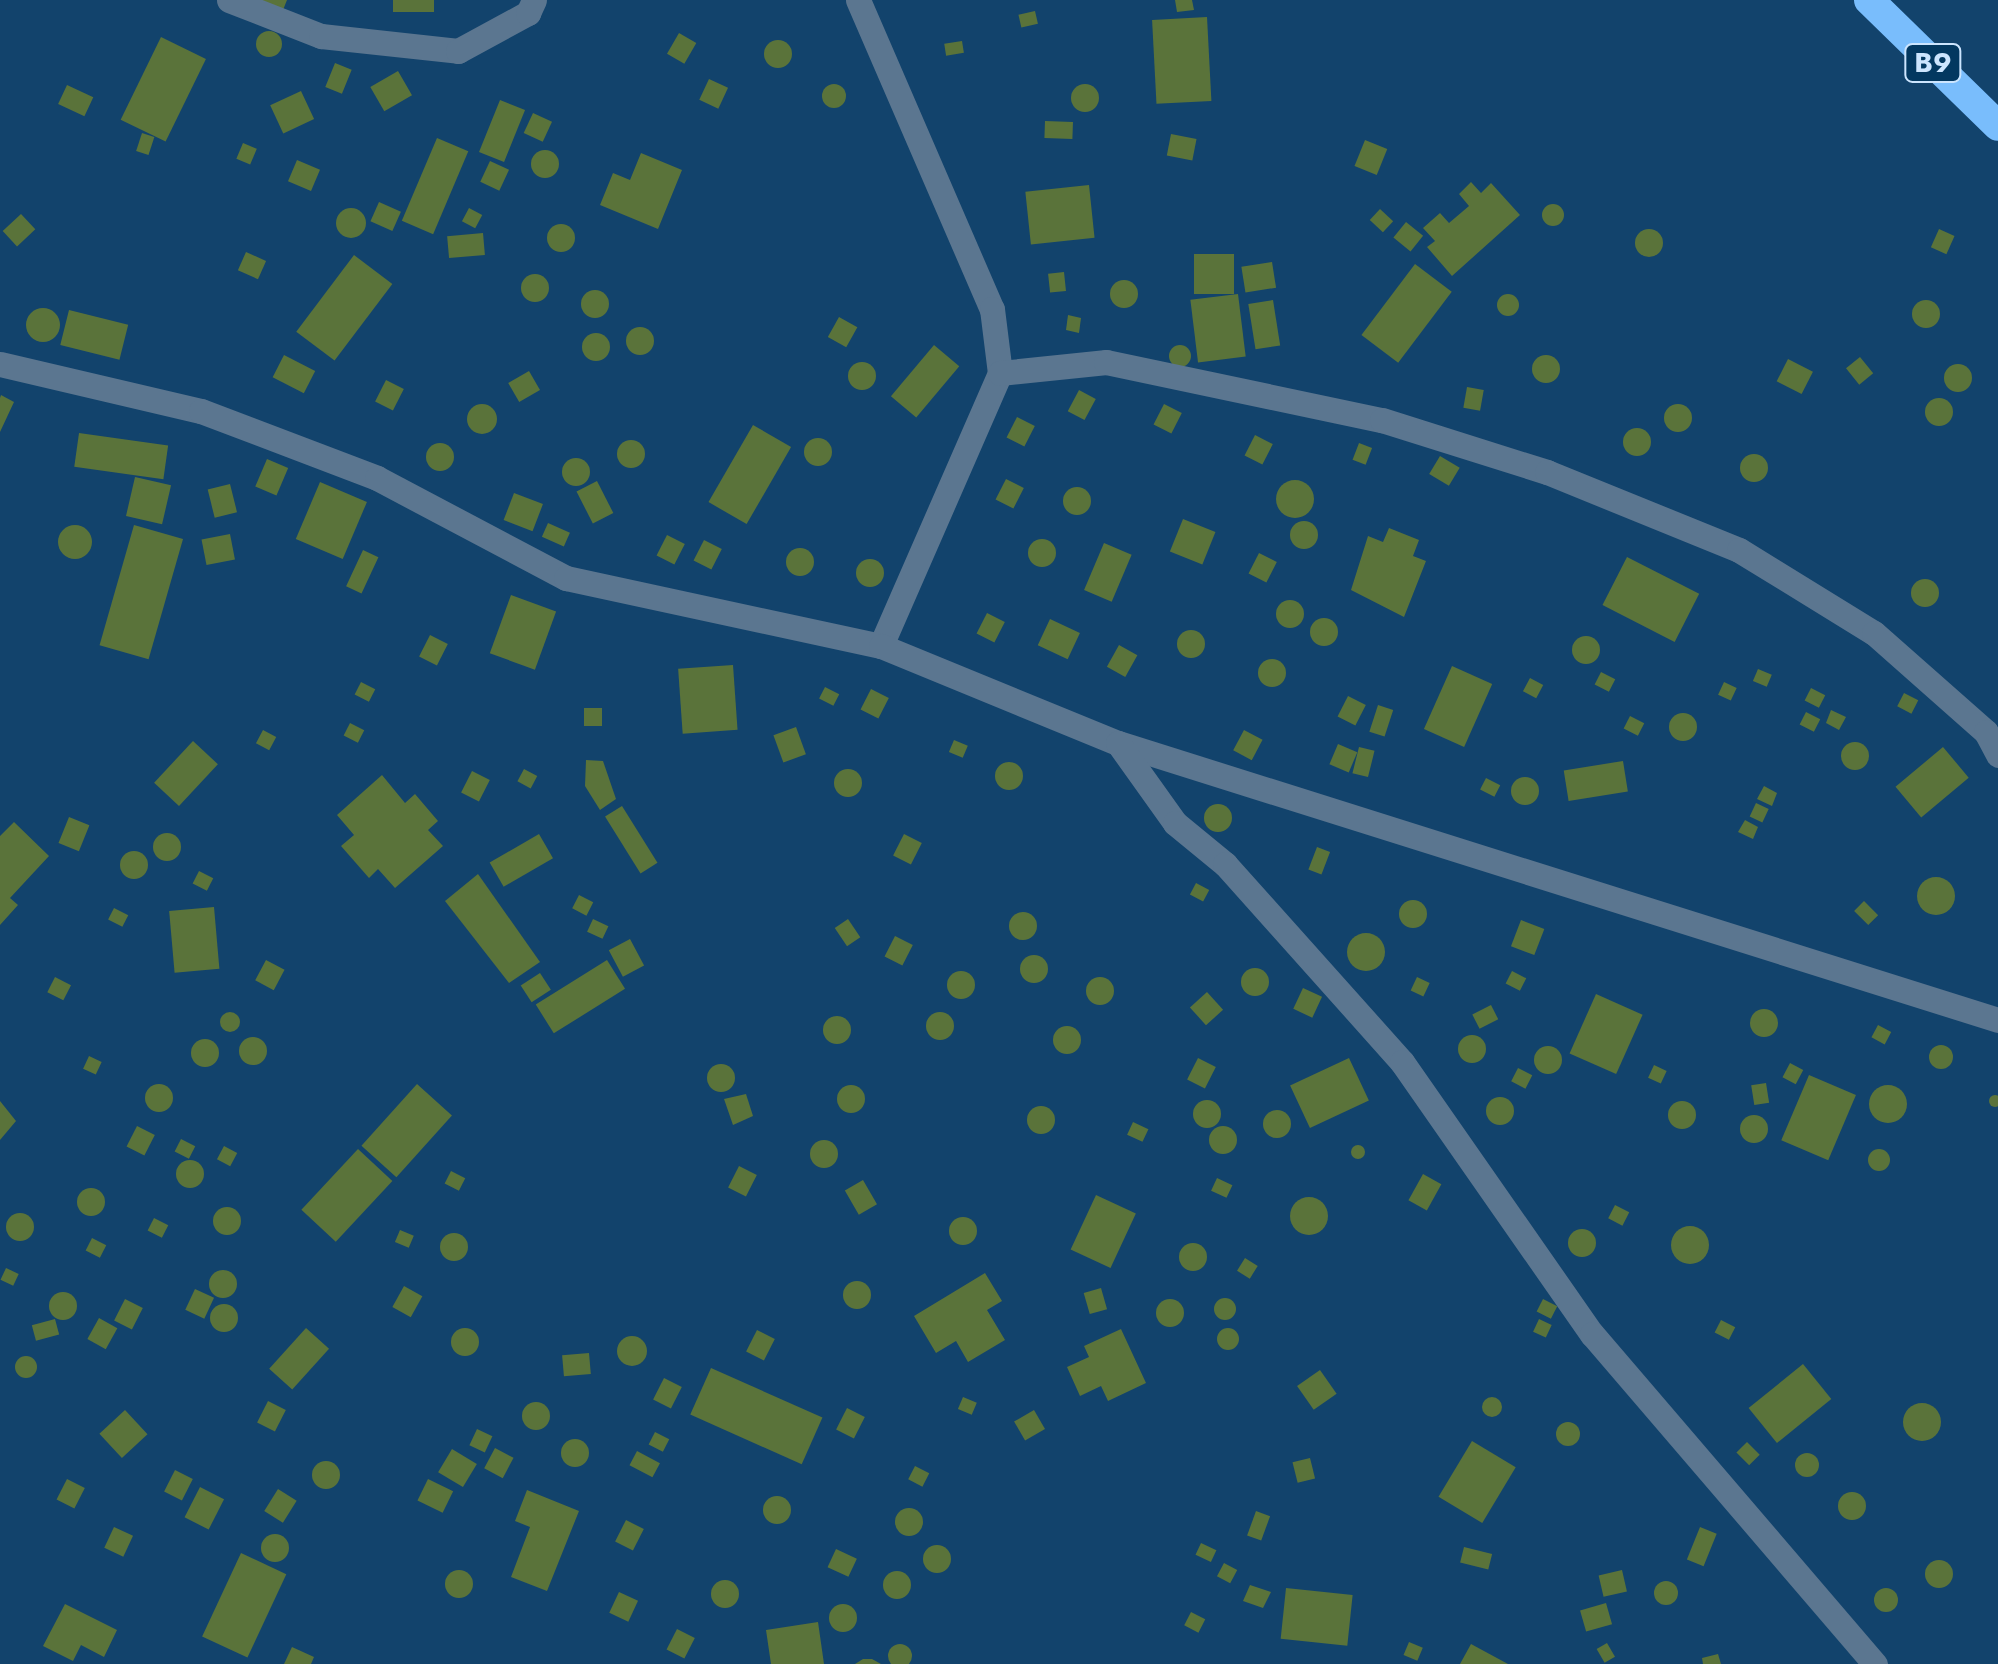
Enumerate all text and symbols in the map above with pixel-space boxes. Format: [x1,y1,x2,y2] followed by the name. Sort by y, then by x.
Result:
[1903,40,1963,86] road number: B9

